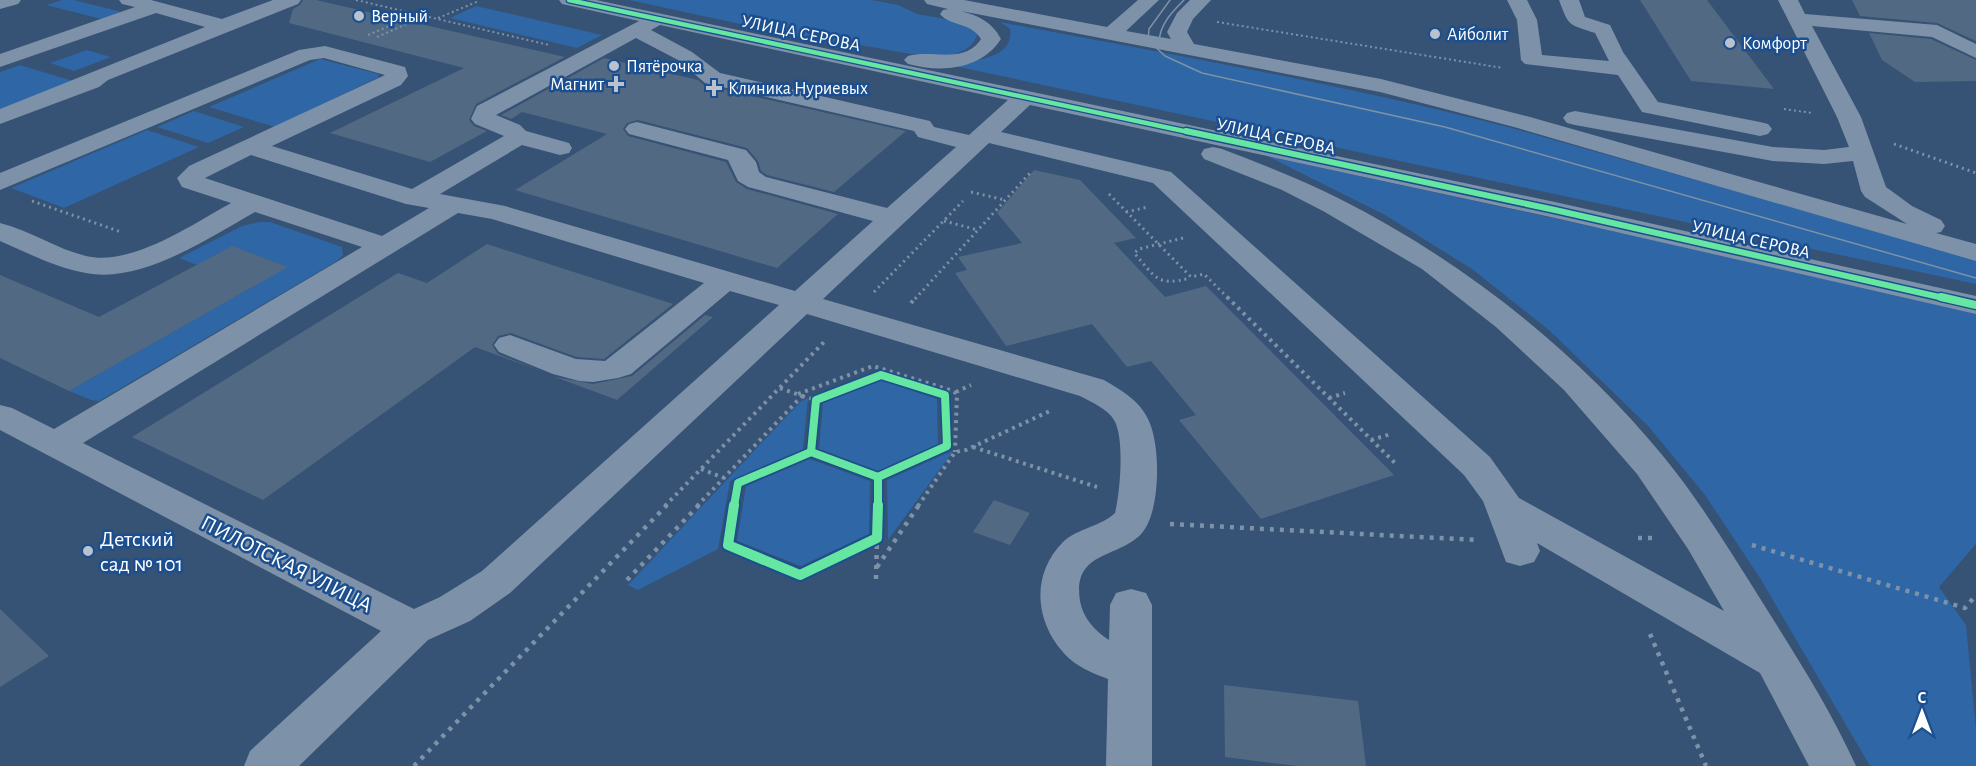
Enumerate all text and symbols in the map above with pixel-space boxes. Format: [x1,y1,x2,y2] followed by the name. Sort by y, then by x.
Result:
[371,8,428,26] place label: Верный
[352,9,366,23] marker: Верный
[740,13,862,55] street label: УЛИЦА СЕРОВА
[1447,25,1509,44] place label: Айболит
[1428,27,1442,41] marker: Айболит
[1742,35,1807,53] place label: Комфорт
[1723,36,1737,50] marker: Комфорт
[626,58,703,76] place label: Пятёрочка
[607,59,621,73] marker: Пятёрочка
[550,76,605,94] place label: Магнит
[609,77,623,91] marker: Магнит
[705,79,723,97] marker: Клиника Нуриевых
[728,80,868,98] place label: Клиника Нуриевых
[1215,116,1337,158] street label: УЛИЦА СЕРОВА
[1690,218,1812,262] street label: УЛИЦА СЕРОВА
[197,511,376,617] street label: ПИЛОТСКАЯ УЛИЦА
[100,528,183,575] place label: Детский сад № 101
[81,544,95,558] marker: Детский сад № 101
[1892,682,1952,742] north arrow
[1918,690,1927,706] text: С

